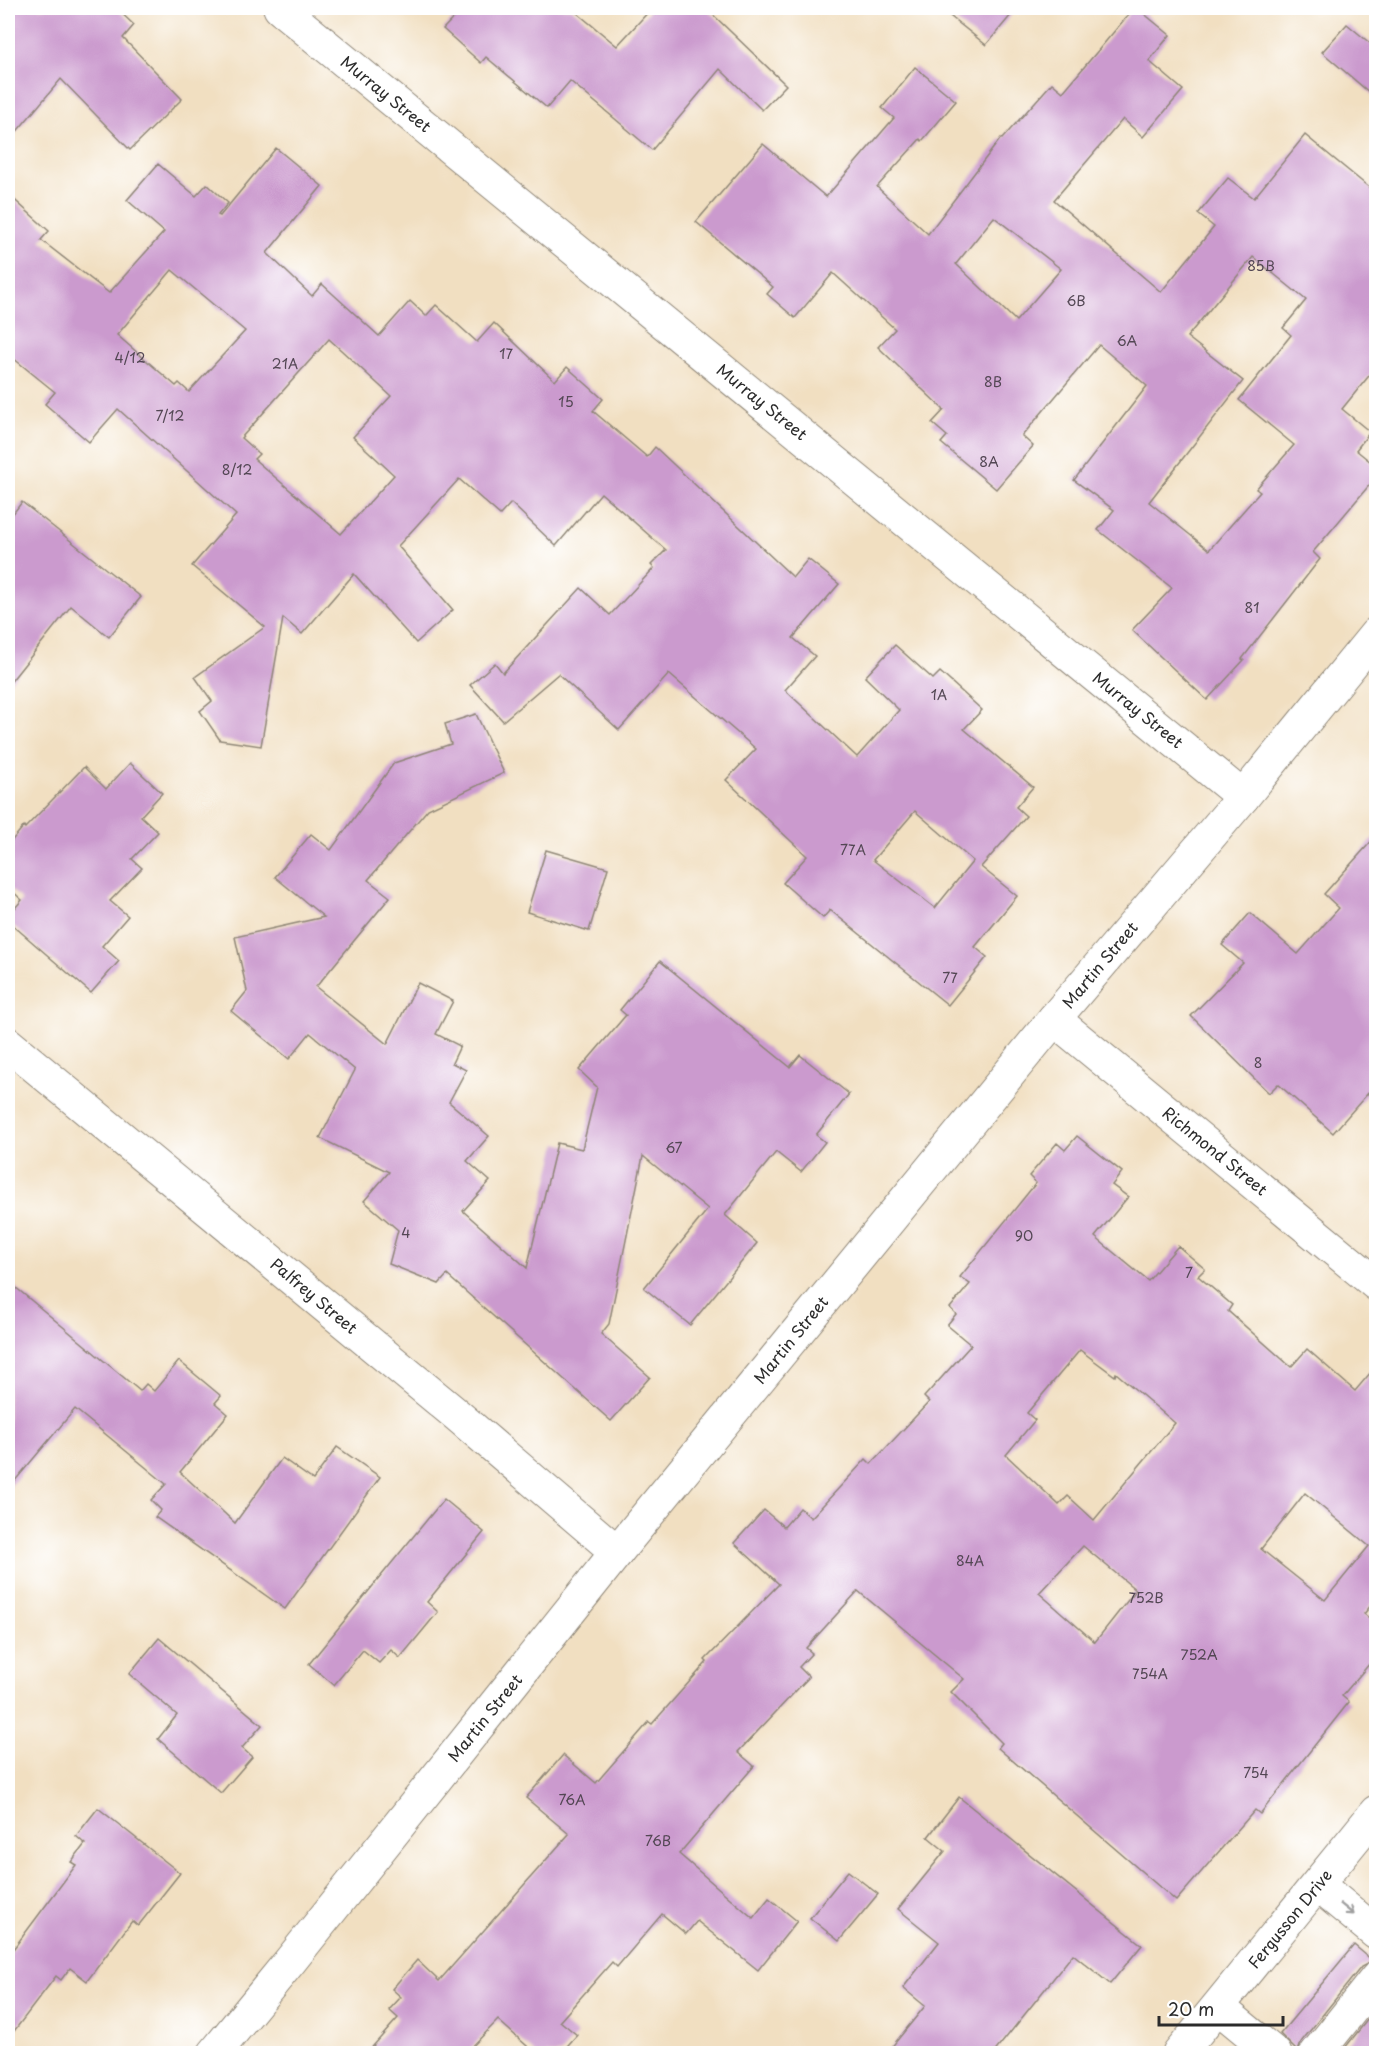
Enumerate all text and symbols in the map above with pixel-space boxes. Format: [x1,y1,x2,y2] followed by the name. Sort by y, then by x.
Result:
[336,49,437,138] street label: Murray Street
[1247,255,1275,276] house number: 85B
[1066,290,1086,311] house number: 6B
[1117,330,1138,351] house number: 6A
[499,343,513,364] house number: 17
[114,347,146,368] house number: 4/12
[272,353,298,374] house number: 21A
[712,357,813,446] street label: Murray Street
[984,371,1002,392] house number: 8B
[558,391,574,412] house number: 15
[155,405,185,426] house number: 7/12
[979,451,999,472] house number: 8A
[222,459,252,480] house number: 8/12
[1245,597,1259,618] house number: 81
[1088,665,1189,754] street label: Murray Street
[931,684,947,705] house number: 1A
[840,839,866,860] house number: 77A
[1056,915,1143,1013] street label: Martin Street
[942,967,958,988] house number: 77
[1254,1052,1262,1073] house number: 8
[1158,1100,1273,1200] street label: Richmond Street
[665,1137,683,1158] house number: 67
[401,1222,411,1243] house number: 4
[1015,1225,1033,1246] house number: 90
[266,1252,364,1339] street label: Palfrey Street
[1185,1262,1193,1283] house number: 7
[747,1290,833,1388] street label: Martin Street
[956,1550,984,1571] house number: 84A
[1128,1587,1164,1608] house number: 752B
[1180,1644,1218,1665] house number: 752A
[1132,1663,1168,1684] house number: 754A
[441,1668,527,1766] street label: Martin Street
[1243,1762,1269,1783] house number: 754
[558,1789,586,1810] house number: 76A
[645,1830,671,1851] house number: 76B
[1242,1864,1337,1973] street label: Fergusson Drive
[1339,1902,1355,1915] one-way arrow
[1159,1989,1284,2027] scale bar
[1168,1995,1214,2022] text: 20 m

